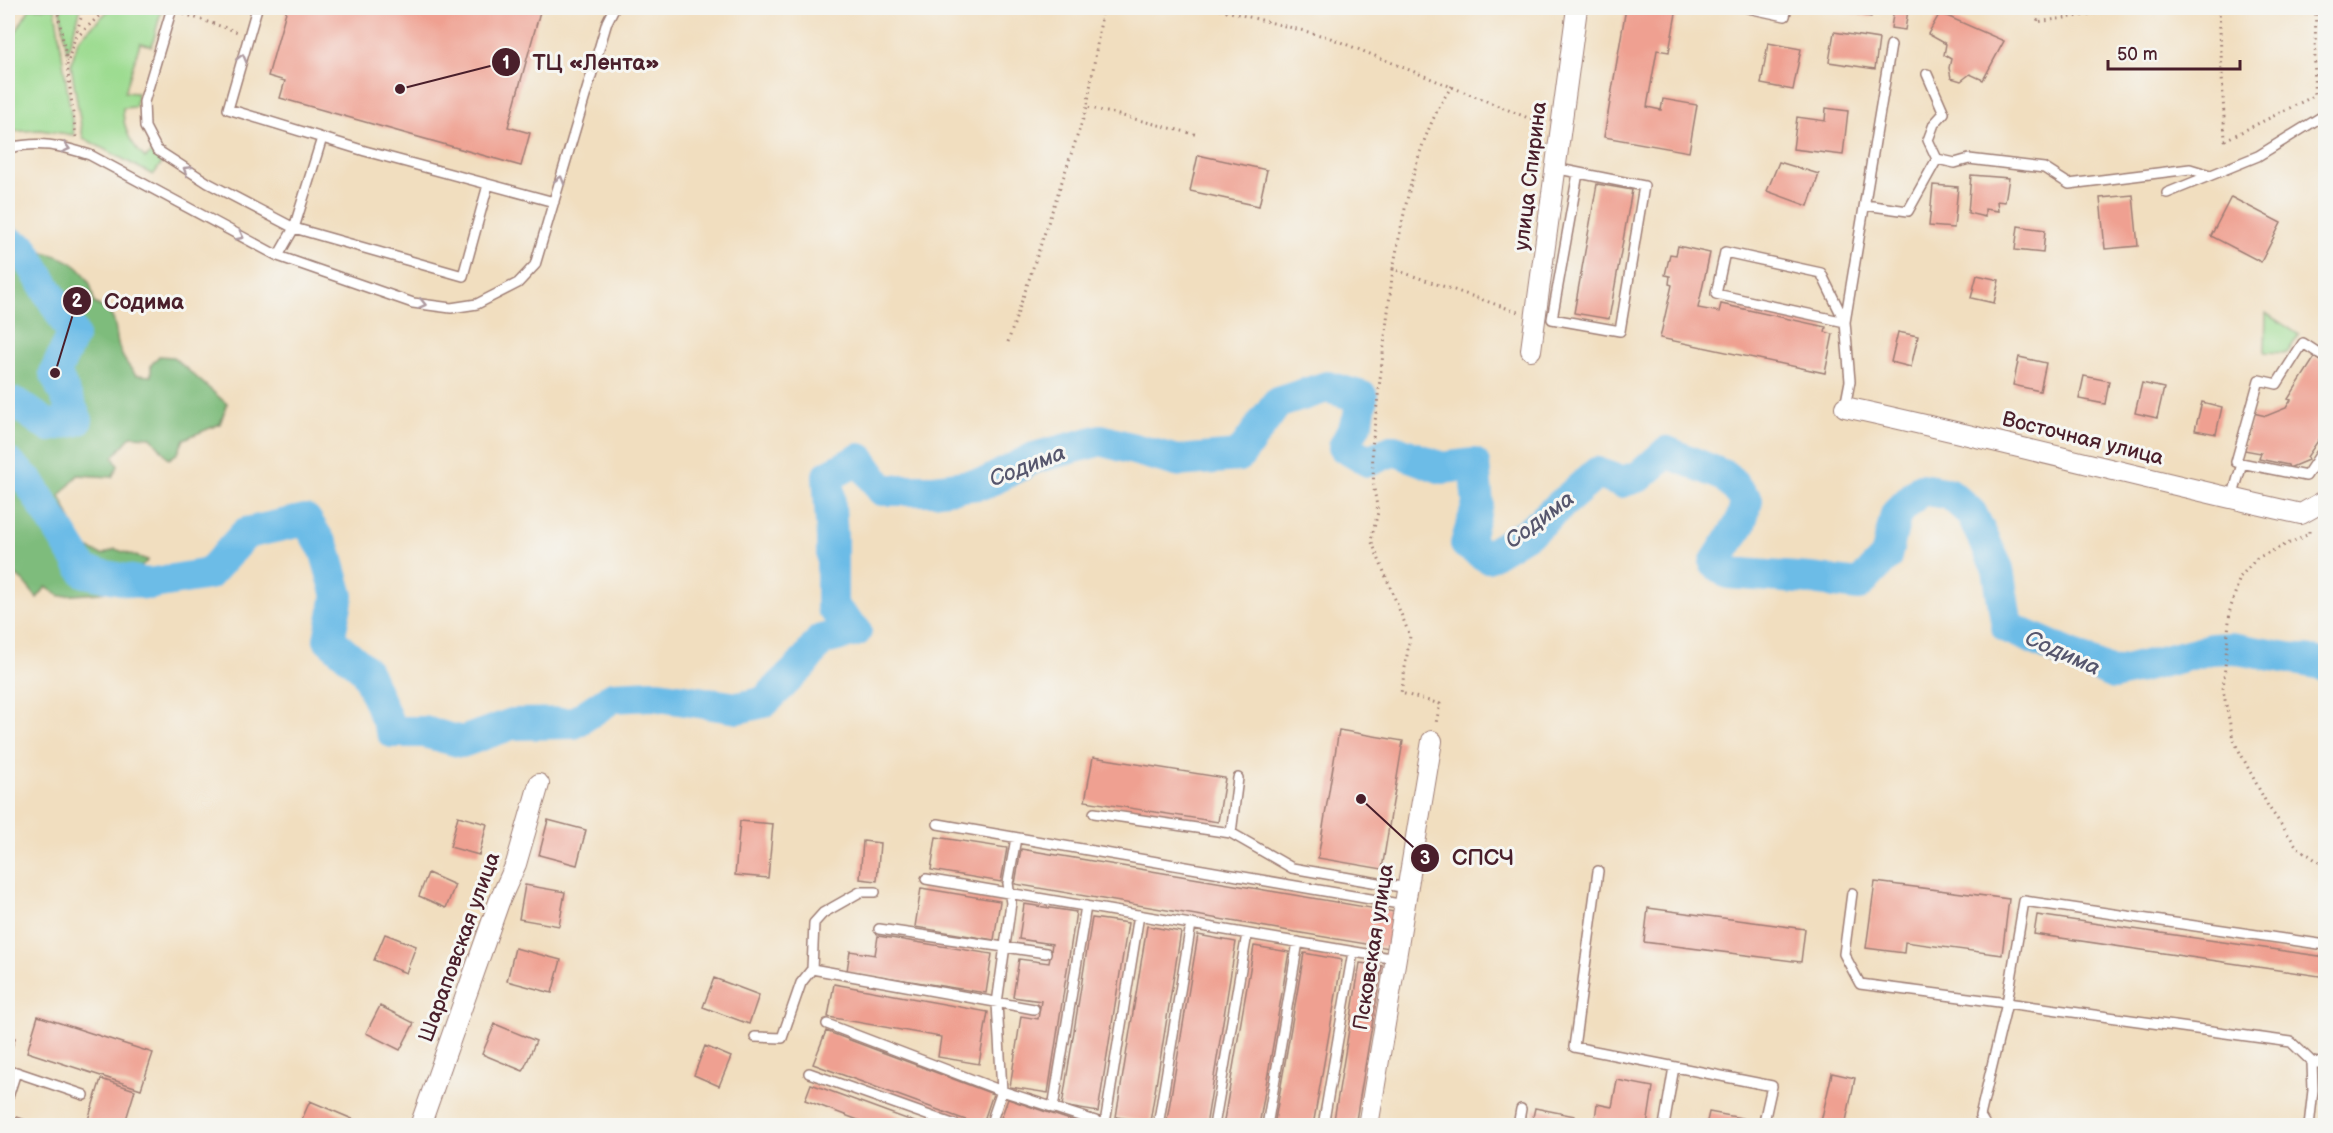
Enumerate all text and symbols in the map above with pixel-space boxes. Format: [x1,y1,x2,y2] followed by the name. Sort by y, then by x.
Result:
[2108,33,2240,71] scale bar
[491,42,672,82] callout: ТЦ «Лента»
[2117,44,2158,65] text: 50 m
[532,50,660,77] text: ТЦ «Лента»
[502,53,510,74] text: 1
[235,54,248,64] one-way arrow
[1509,100,1552,252] street label: улица Спирина
[61,141,71,153] one-way arrow
[183,166,193,178] one-way arrow
[553,175,565,186] one-way arrow
[234,228,245,240] one-way arrow
[62,281,196,321] callout: Содима
[104,289,184,316] text: Содима
[72,291,83,312] text: 2
[417,297,427,310] one-way arrow
[2000,406,2167,471] street label: Восточная улица
[986,440,1070,493] water label: Содима
[1500,485,1580,555] water label: Содима
[2021,625,2104,682] water label: Содима
[1410,838,1526,878] callout: СПСЧ
[1452,845,1514,872] text: СПСЧ
[414,848,506,1045] street label: Шараповская улица
[1420,848,1430,869] text: 3
[1348,862,1399,1032] street label: Псковская улица

